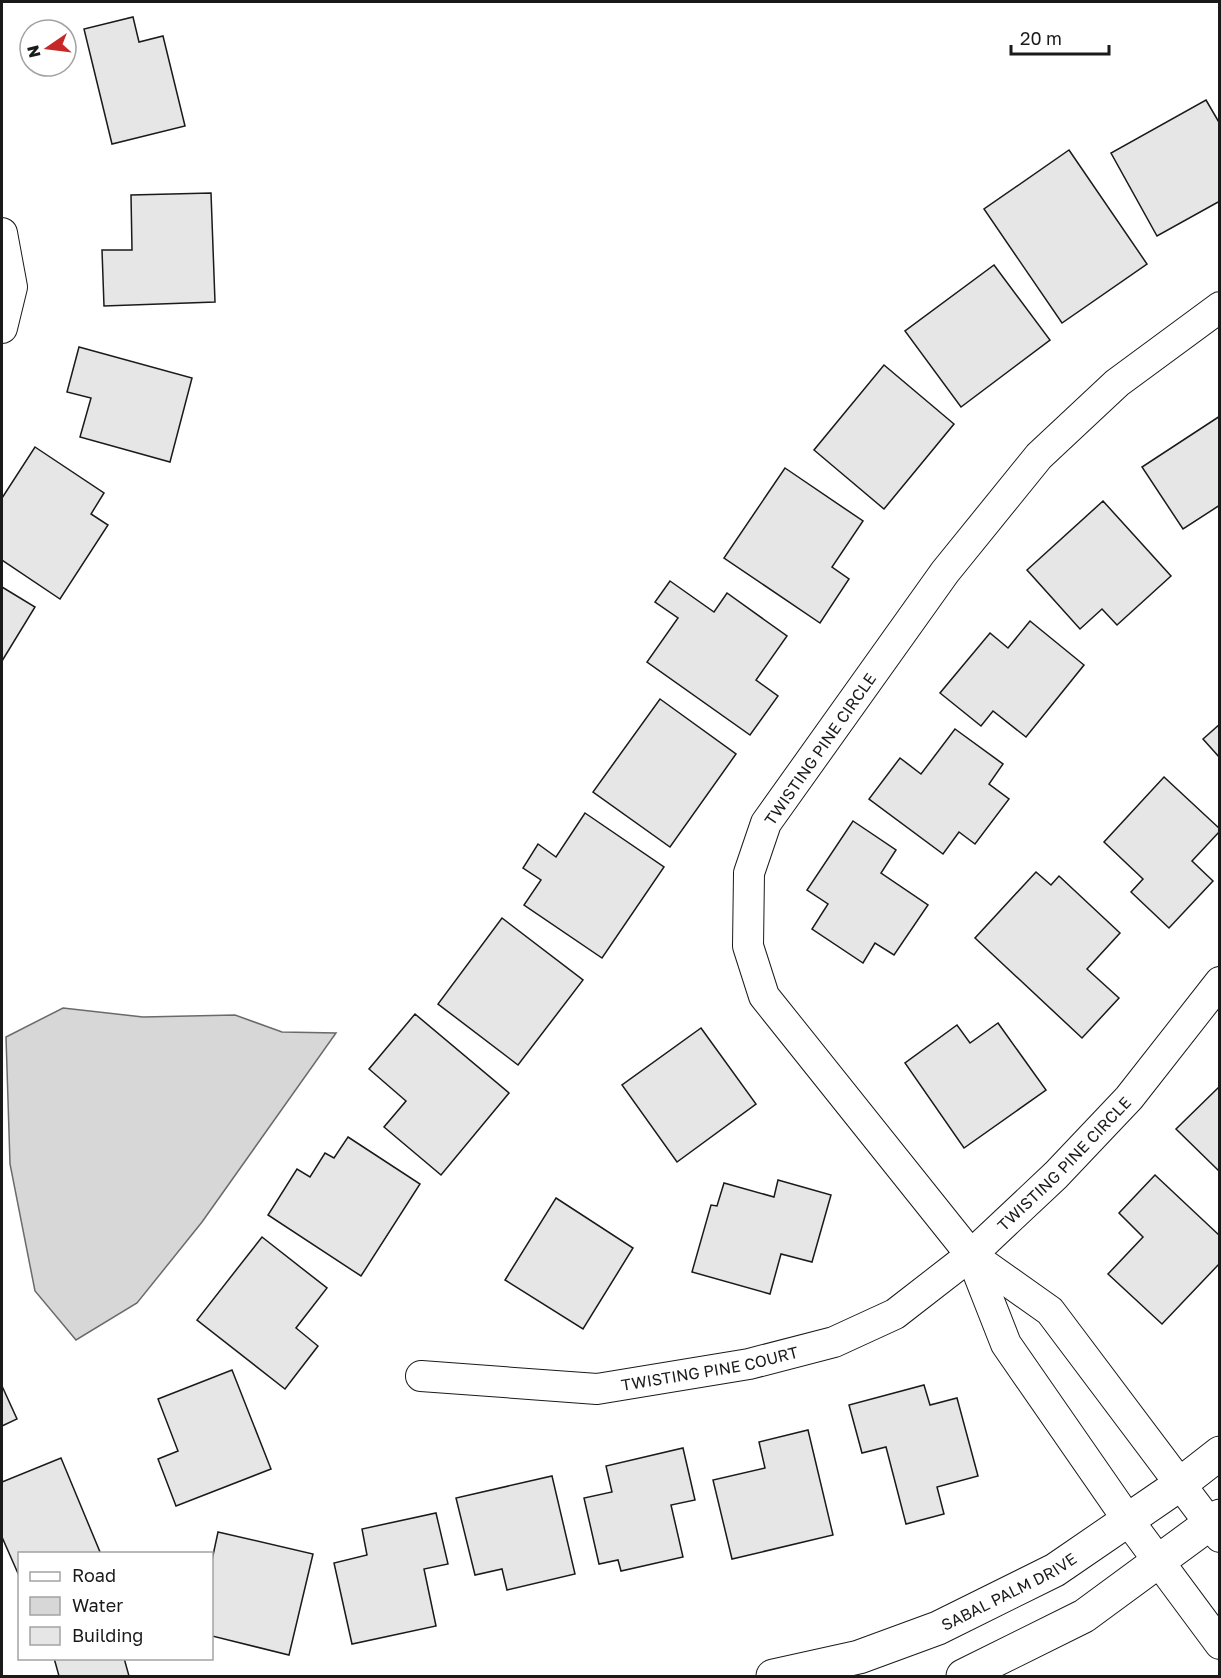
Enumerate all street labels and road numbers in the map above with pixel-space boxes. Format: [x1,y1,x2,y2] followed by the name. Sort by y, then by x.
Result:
[760,669,880,829] street label: TWISTING PINE CIRCLE
[993,1092,1135,1235] street label: TWISTING PINE CIRCLE
[620,1342,800,1395] street label: TWISTING PINE COURT
[938,1548,1080,1635] street label: SABAL PALM DRIVE

